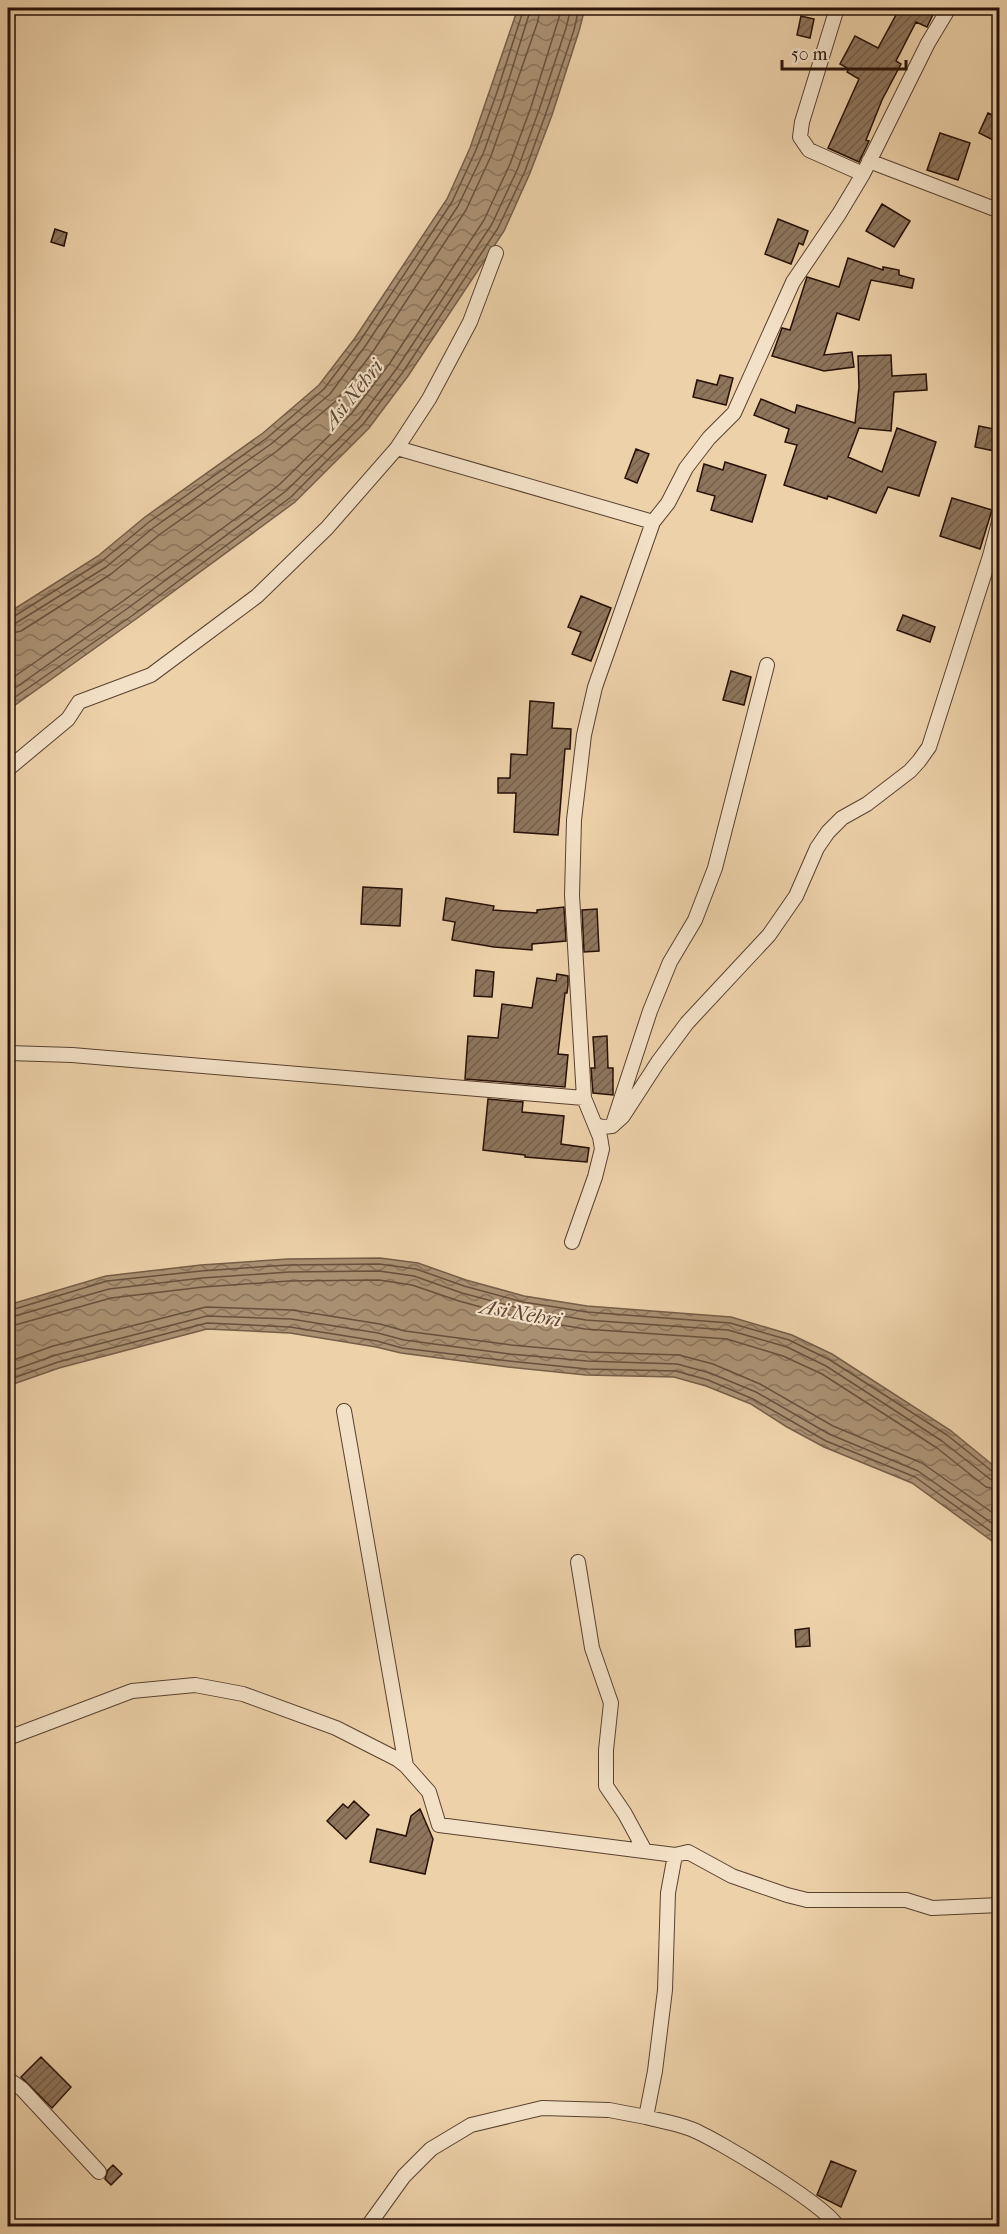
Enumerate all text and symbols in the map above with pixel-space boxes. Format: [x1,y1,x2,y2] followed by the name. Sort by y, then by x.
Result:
[782,33,906,71] scale bar
[791,44,828,65] text: 50 m
[316,353,389,435] water label: Asi Nehri
[476,1294,565,1332] water label: Asi Nehri

